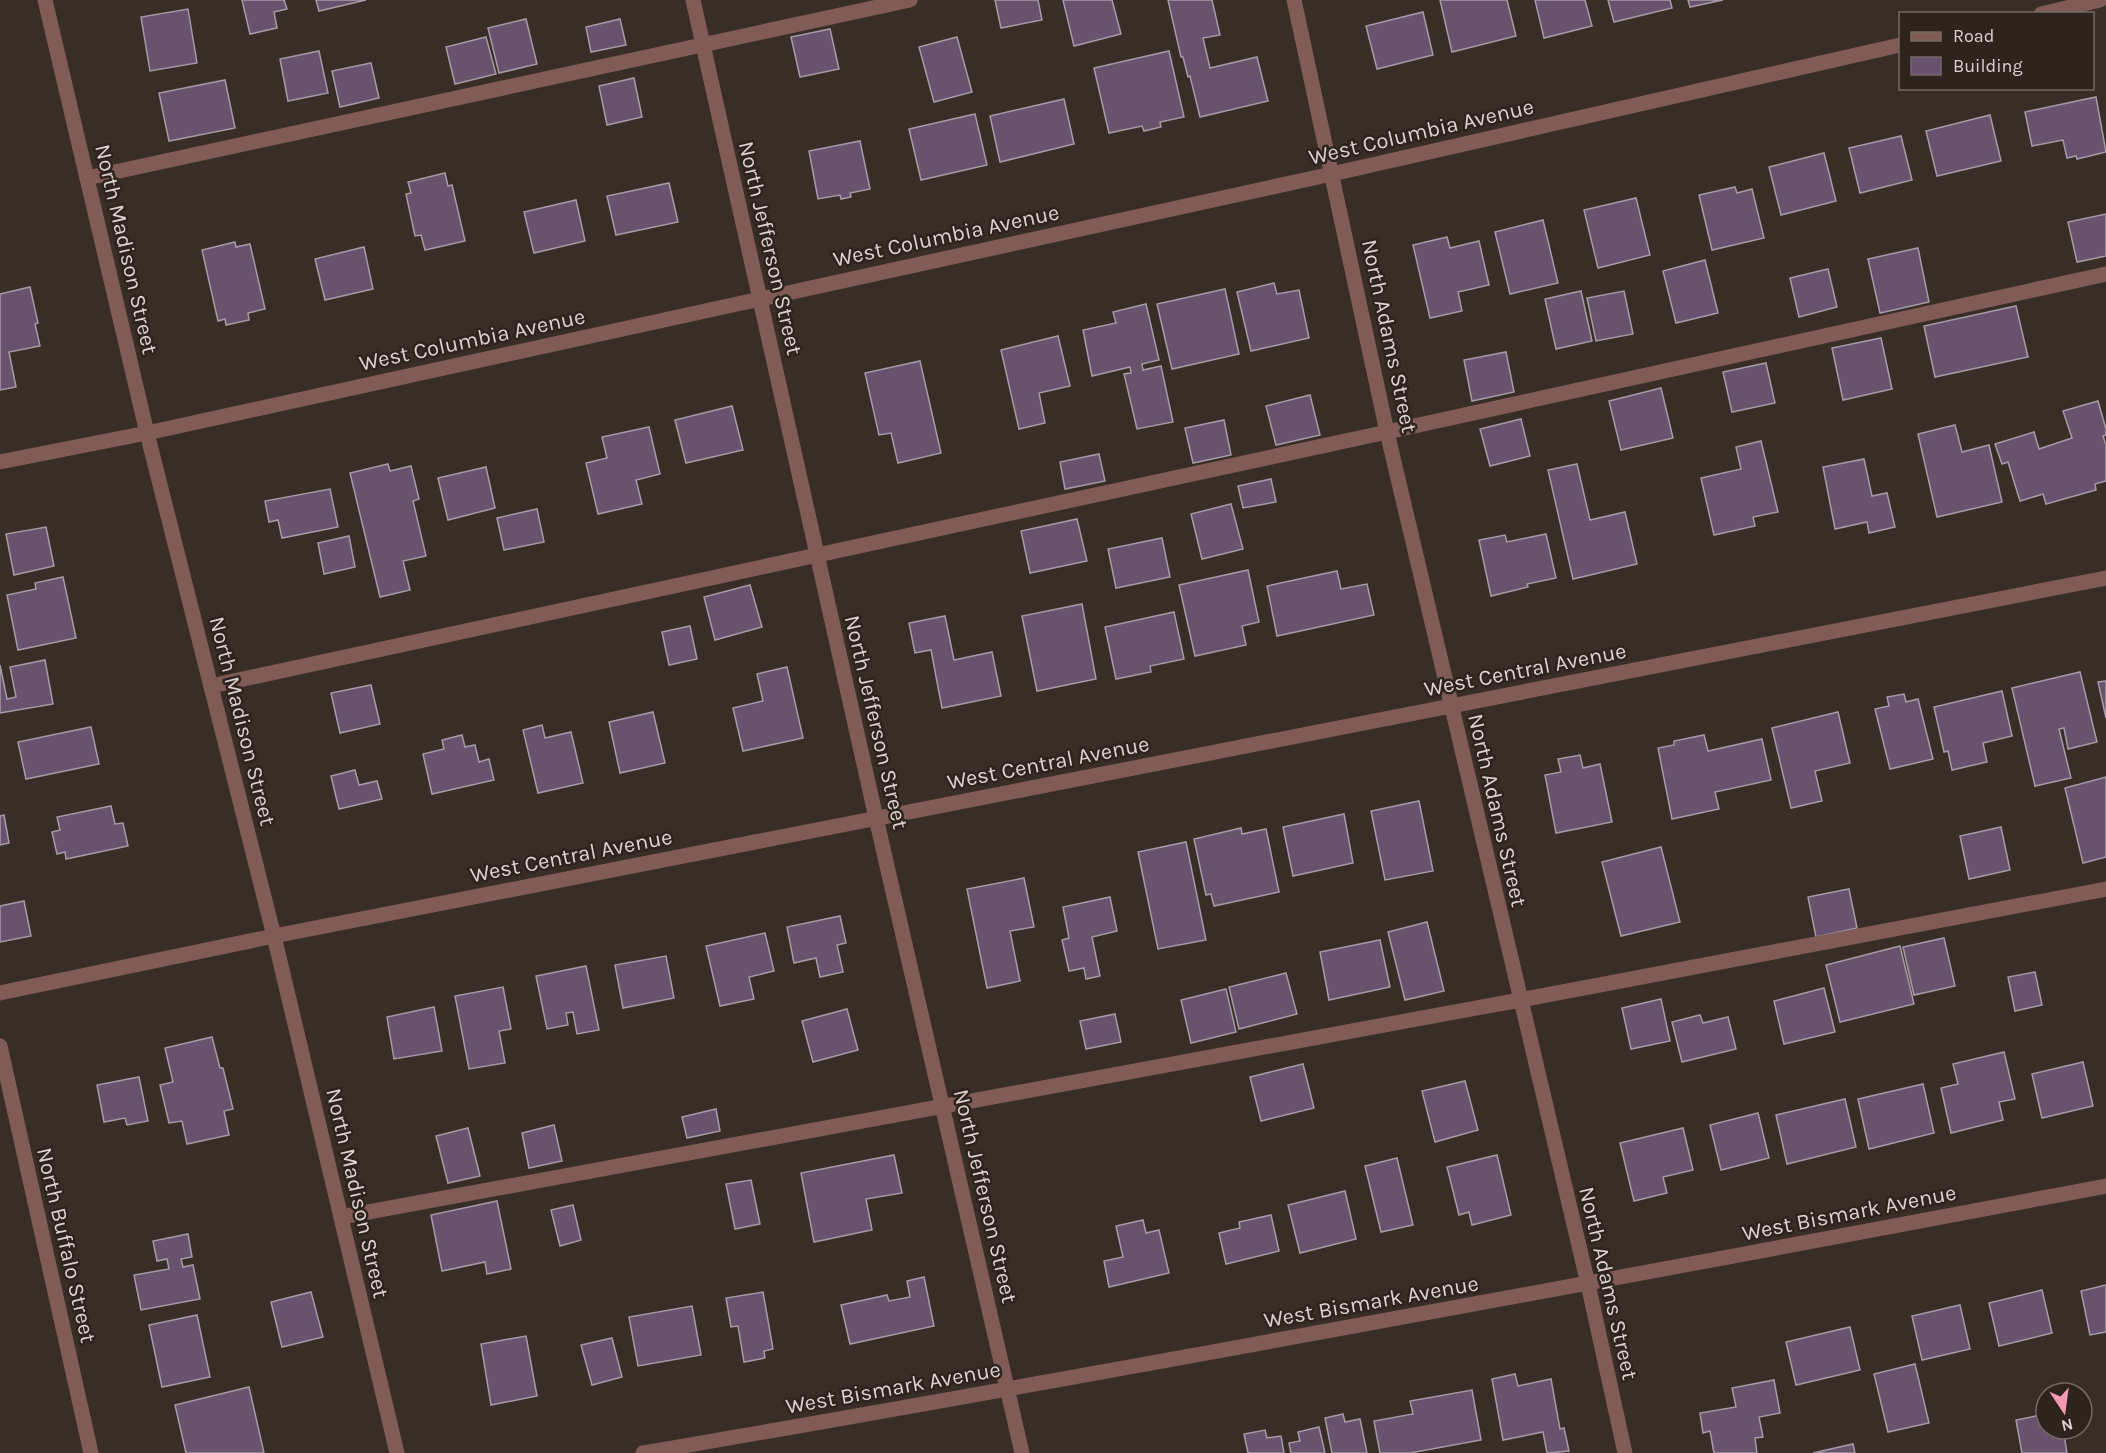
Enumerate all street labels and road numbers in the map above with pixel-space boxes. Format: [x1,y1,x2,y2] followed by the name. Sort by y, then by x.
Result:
[1306,93,1536,171] street label: West Columbia Avenue
[733,139,807,358] street label: North Jefferson Street
[89,142,163,357] street label: North Madison Street
[831,199,1062,273] street label: West Columbia Avenue
[1356,237,1422,435] street label: North Adams Street
[357,303,588,377] street label: West Columbia Avenue
[839,613,913,832] street label: North Jefferson Street
[203,614,281,829] street label: North Madison Street
[1422,638,1629,702] street label: West Central Avenue
[1462,711,1532,909] street label: North Adams Street
[945,731,1152,795] street label: West Central Avenue
[468,824,675,888] street label: West Central Avenue
[320,1086,394,1301] street label: North Madison Street
[948,1087,1022,1306] street label: North Jefferson Street
[31,1145,101,1345] street label: North Buffalo Street
[1740,1179,1959,1247] street label: West Bismark Avenue
[1573,1184,1643,1382] street label: North Adams Street
[1262,1270,1481,1334] street label: West Bismark Avenue
[784,1356,1003,1420] street label: West Bismark Avenue

